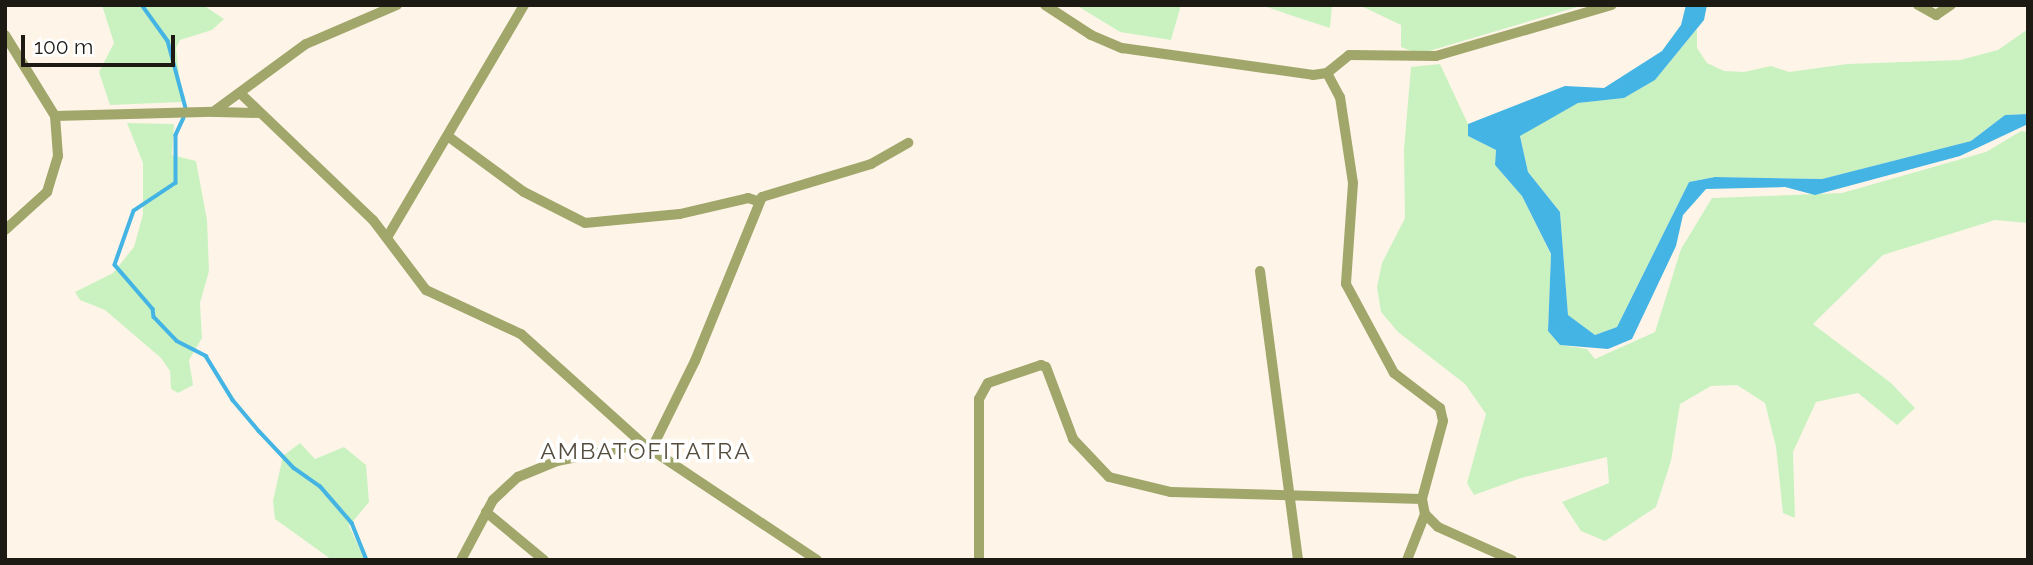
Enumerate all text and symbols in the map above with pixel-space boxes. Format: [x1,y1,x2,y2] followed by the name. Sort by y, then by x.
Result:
[24,21,178,65] scale bar
[34,34,93,59] text: 100 m
[542,437,750,465] district label: AMBATOFITATRA

